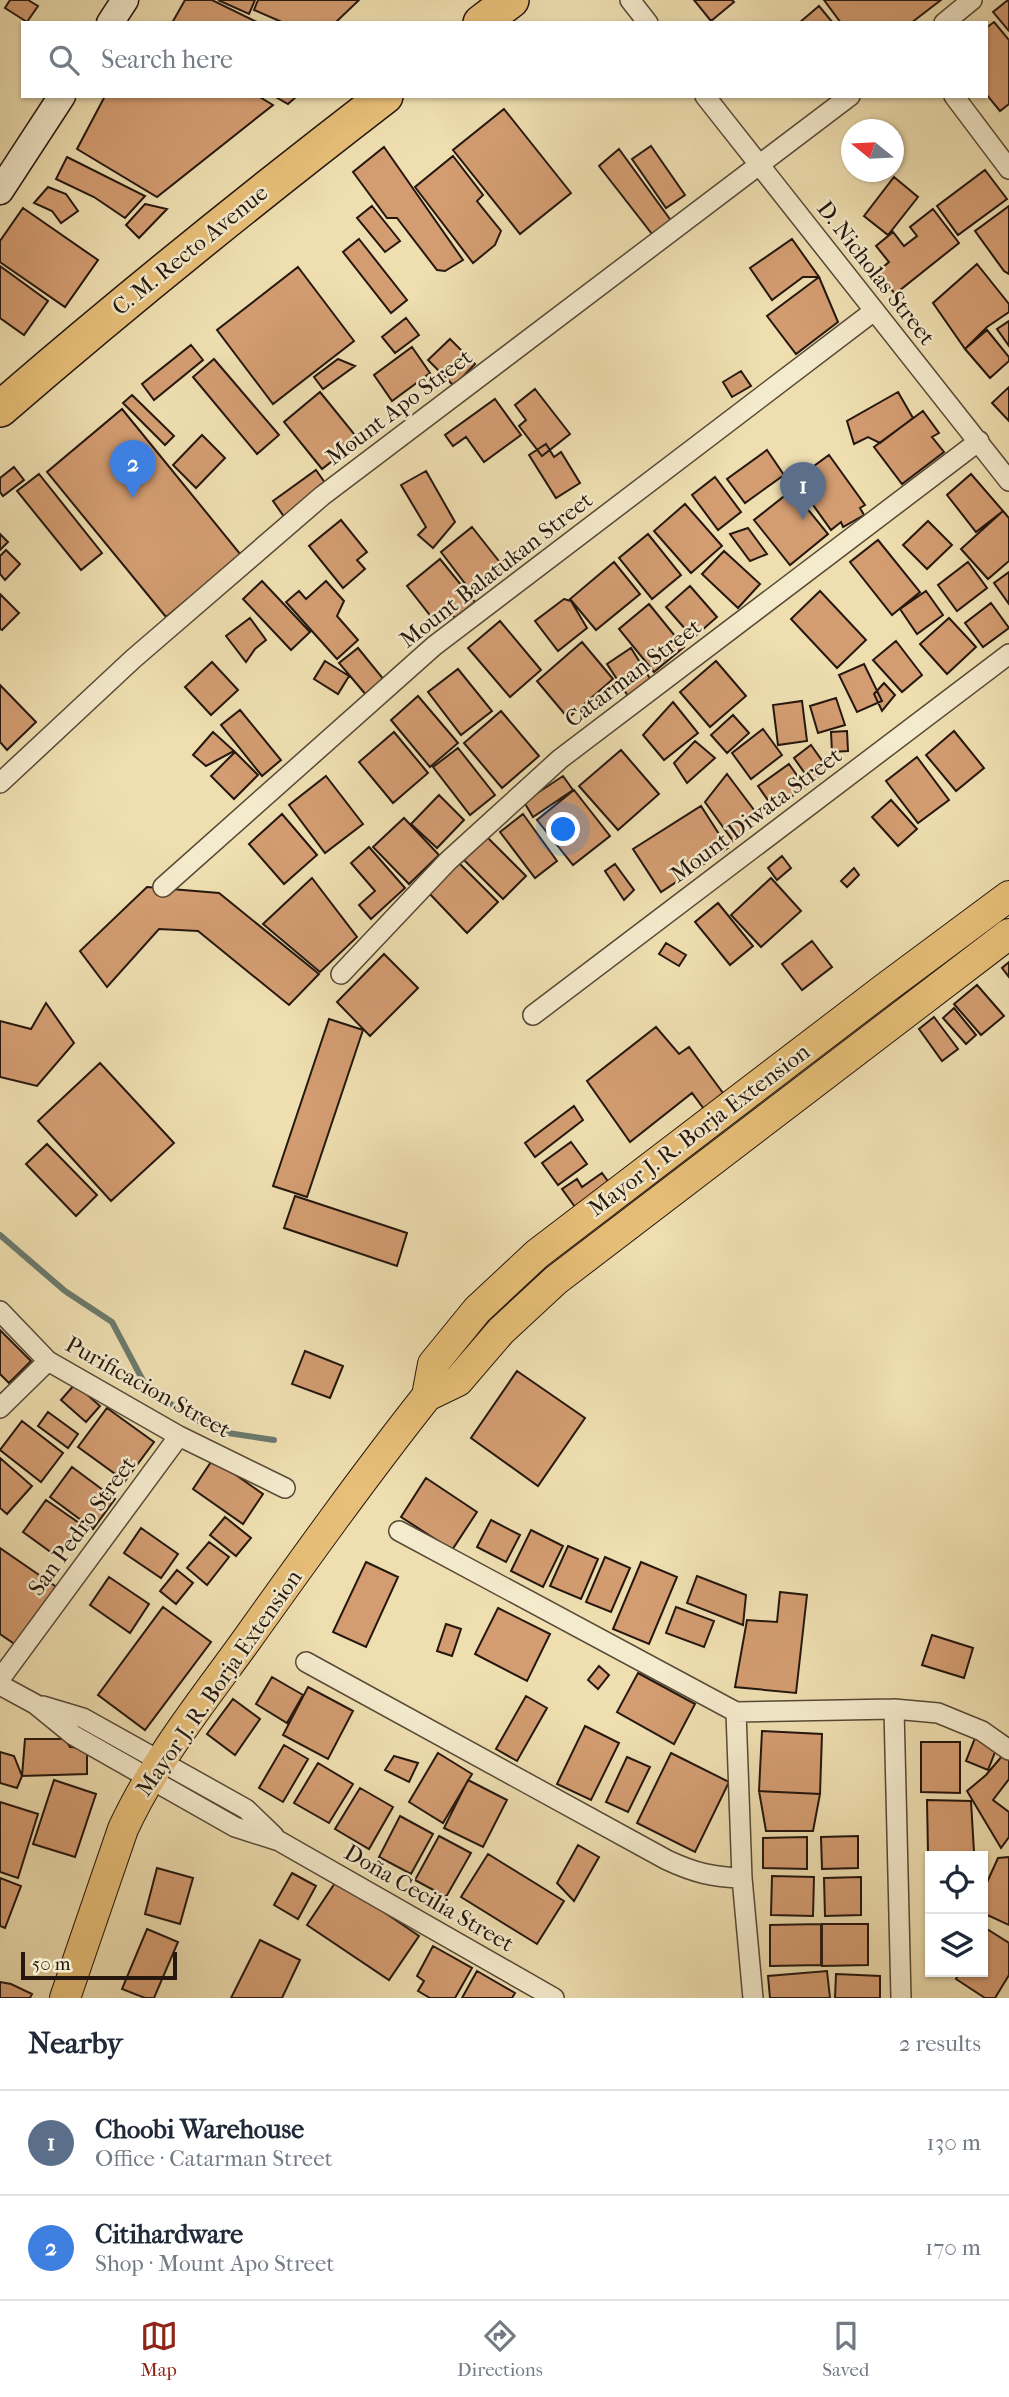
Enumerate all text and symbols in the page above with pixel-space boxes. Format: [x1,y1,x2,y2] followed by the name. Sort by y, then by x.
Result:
[21,21,988,98] search box
[45,41,83,79] icon: search
[101,44,233,75] text: Search here
[841,119,904,182] north arrow
[107,179,273,321] street label: C. M. Recto Avenue
[811,196,941,350] street label: D. Nicholas Street
[320,343,478,471] street label: Mount Apo Street
[110,440,156,498] pin: 2
[780,462,826,520] pin: 1
[394,486,598,654] street label: Mount Balatukan Street
[560,613,706,733] street label: Catarman Street
[665,742,847,888] street label: Mount Diwata Street
[546,812,580,846] your location
[583,1037,816,1222] street label: Mayor J. R. Borja Extension
[61,1331,235,1443] street label: Purificacion Street
[23,1451,141,1601] street label: San Pedro Street
[130,1564,308,1801] street label: Mayor J. R. Borja Extension
[339,1839,519,1957] street label: Doña Cecilia Street
[925,1851,988,1977] map controls
[925,1851,988,1914] button: locate
[925,1914,988,1977] button: layers
[21,1949,177,1981] scale bar
[32,1953,71,1975] text: 50 m
[28,2026,123,2061] text: Nearby
[899,2030,981,2057] text: 2 results
[95,2114,304,2145] text: Choobi Warehouse
[47,2129,55,2156] text: 1
[927,2129,981,2156] text: 130 m
[95,2145,333,2172] text: Office · Catarman Street
[95,2219,243,2250] text: Citihardware
[45,2234,57,2261] text: 2
[925,2234,981,2261] text: 170 m
[95,2250,335,2277] text: Shop · Mount Apo Street
[140,2317,178,2381] tab: Map
[457,2317,543,2381] tab: Directions
[822,2317,869,2381] tab: Saved

